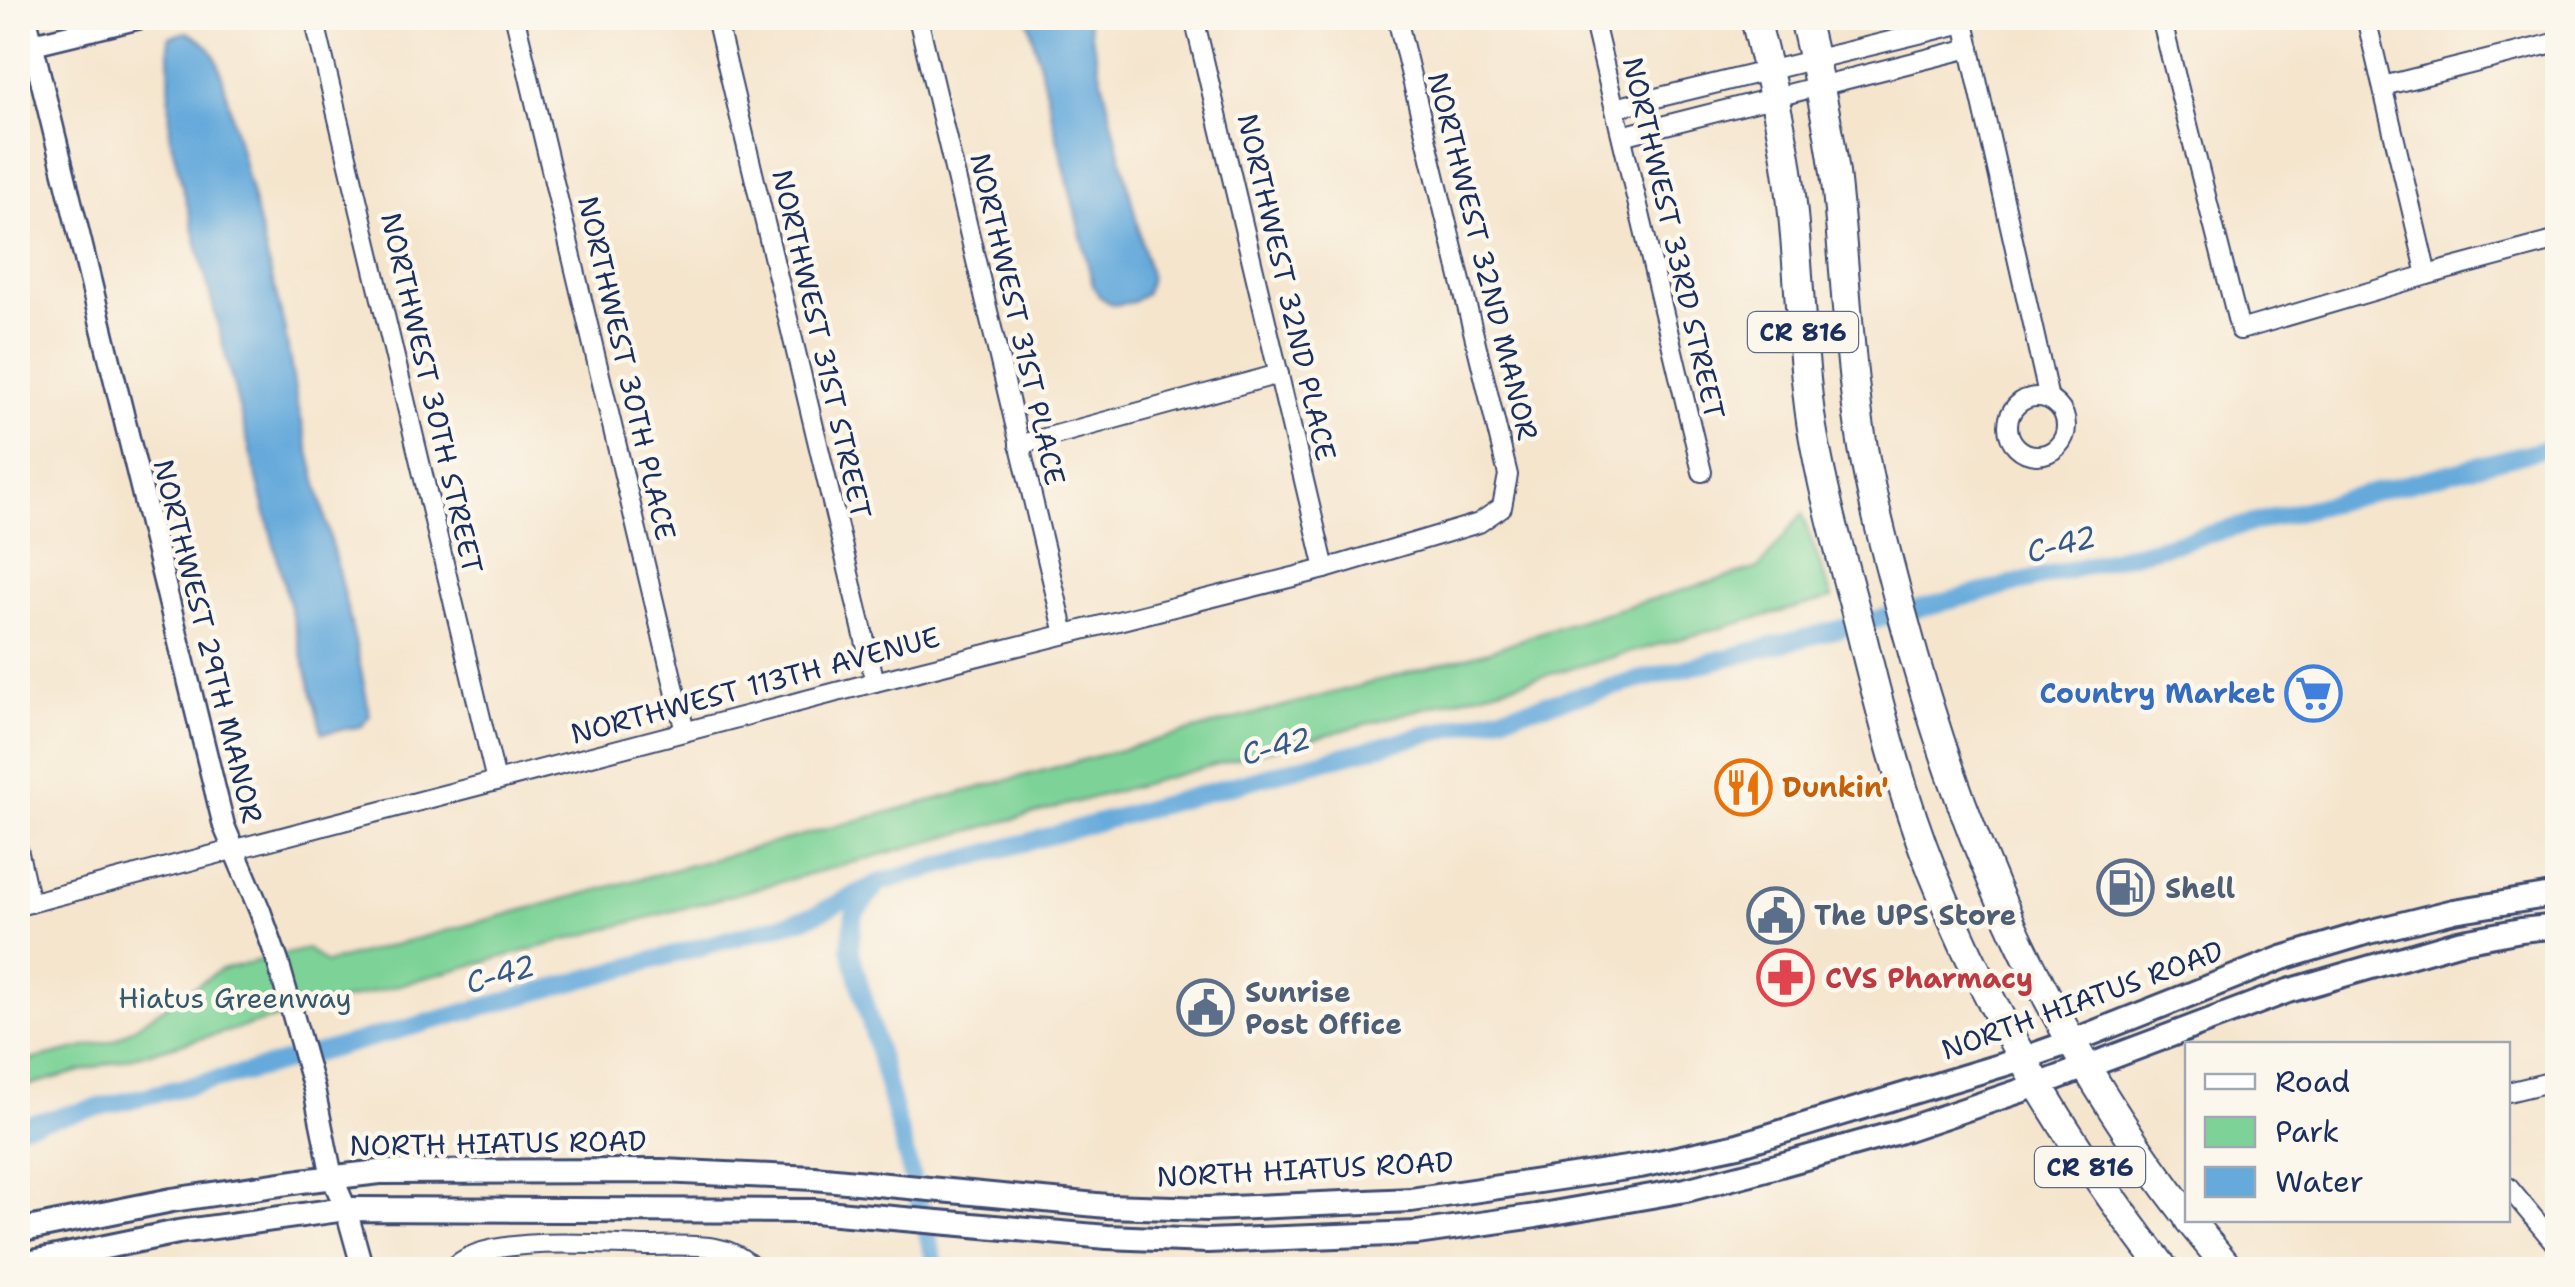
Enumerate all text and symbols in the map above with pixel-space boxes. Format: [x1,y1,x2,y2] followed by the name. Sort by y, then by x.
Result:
[1614,53,1734,423] street label: NORTHWEST 33RD STREET
[1419,68,1547,444] street label: NORTHWEST 32ND MANOR
[1229,110,1345,464] street label: NORTHWEST 32ND PLACE
[961,149,1075,489] street label: NORTHWEST 31ST PLACE
[763,166,881,522] street label: NORTHWEST 31ST STREET
[569,192,685,544] street label: NORTHWEST 30TH PLACE
[372,209,492,577] street label: NORTHWEST 30TH STREET
[1748,312,1858,352] road number: CR 816
[144,455,272,827] street label: NORTHWEST 29TH MANOR
[2022,516,2100,572] water label: C-42
[566,617,944,753] street label: NORTHWEST 113TH AVENUE
[2284,663,2344,723] supermarket icon: Country Market
[2039,674,2275,712] place label: Country Market
[1237,717,1315,775] water label: C-42
[1713,757,1773,817] restaurant icon: Dunkin'
[1782,768,1889,806] place label: Dunkin'
[2096,858,2156,918] fuel station icon: Shell
[2165,869,2236,907] place label: Shell
[1745,885,1805,945] public building icon: The UPS Store
[1814,896,2017,934] place label: The UPS Store
[1936,931,2228,1069] street label: NORTH HIATUS ROAD
[461,945,539,1003] water label: C-42
[1756,948,1816,1008] pharmacy icon: CVS Pharmacy
[1825,959,2033,997] place label: CVS Pharmacy
[1245,973,1402,1043] place label: Sunrise Post Office
[1176,978,1236,1038] public building icon: Sunrise Post Office
[118,979,352,1017] park label: Hiatus Greenway
[2185,1042,2510,1222] legend
[2275,1061,2350,1102] text: Road
[2275,1111,2339,1152] text: Park
[349,1121,647,1165] street label: NORTH HIATUS ROAD
[1156,1142,1454,1196] street label: NORTH HIATUS ROAD
[2035,1147,2145,1187] road number: CR 816
[2275,1161,2364,1202] text: Water

